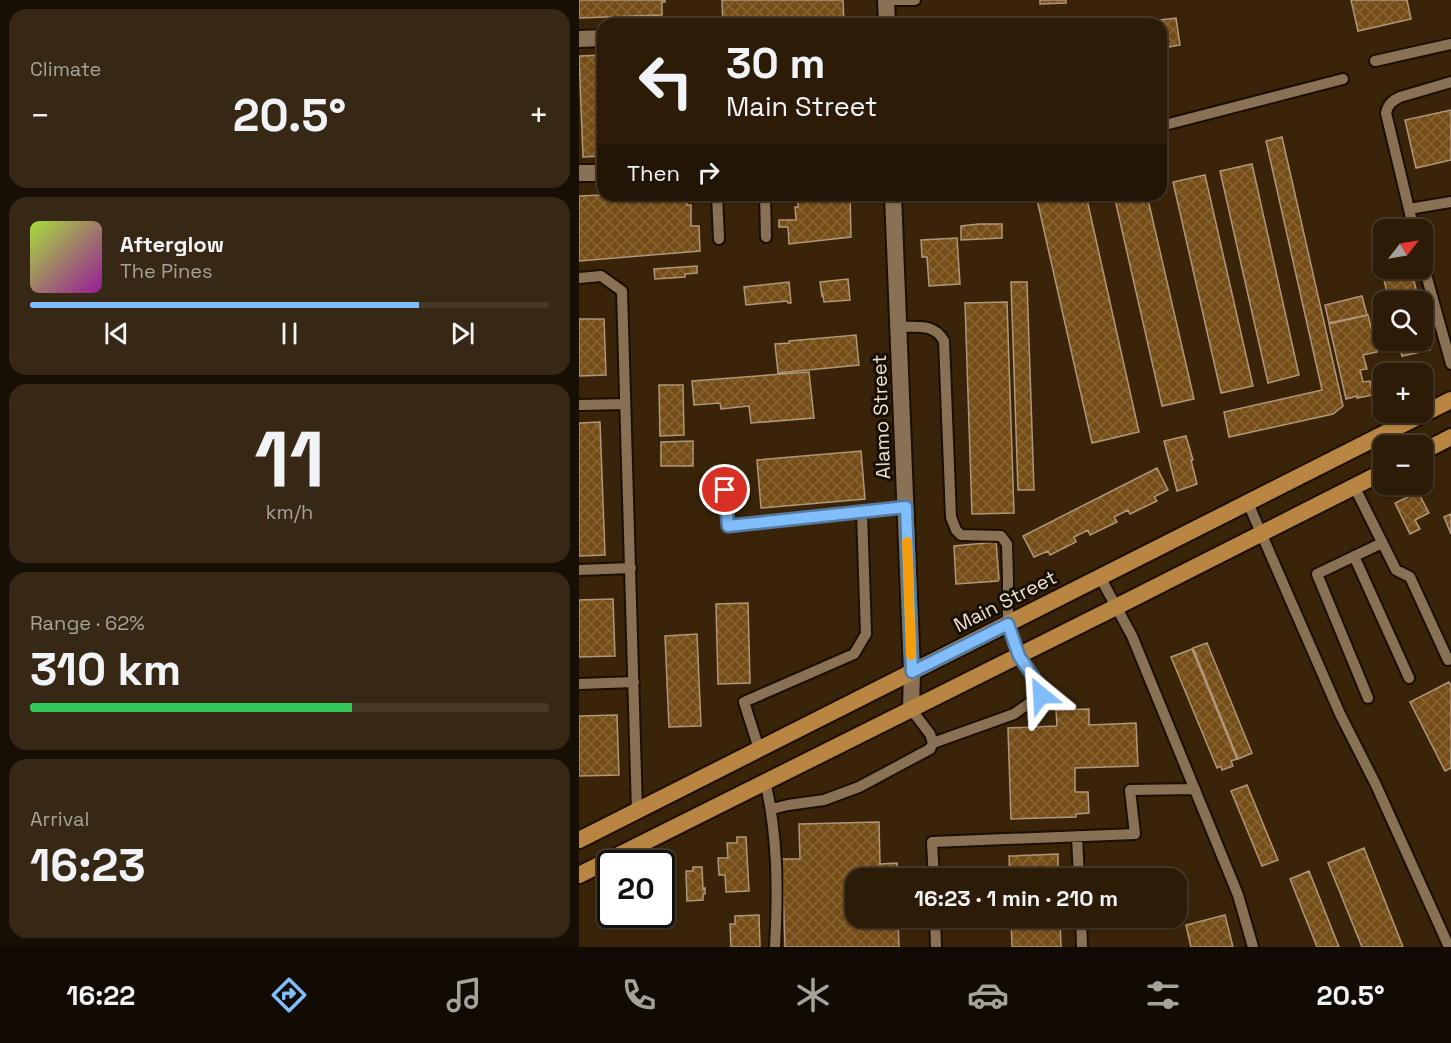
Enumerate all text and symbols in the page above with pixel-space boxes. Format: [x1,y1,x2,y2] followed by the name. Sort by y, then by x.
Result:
[726,37,825,90] text: 30 m
[627,42,705,120] icon: left
[30,56,101,82] text: Climate
[233,87,346,144] text: 20.5°
[726,89,878,124] text: Main Street
[30,95,50,137] text: −
[529,95,549,137] text: +
[692,156,725,189] icon: right
[627,159,680,187] text: Then
[1373,219,1433,279] north arrow
[1373,219,1433,495] map controls
[120,230,224,258] text: Afterglow
[120,258,213,284] text: The Pines
[1373,291,1433,351] button: search
[100,317,133,350] icon: previous
[273,317,306,350] icon: pause
[446,317,479,350] icon: next
[866,354,896,480] street label: Alamo Street
[1373,363,1433,423] button: +
[254,410,325,510] text: 11
[1373,435,1433,495] button: −
[699,464,750,515] pin
[708,473,741,506] icon: arrive
[266,499,313,525] text: km/h
[949,564,1061,638] street label: Main Street
[30,610,145,636] text: Range · 62%
[30,641,181,698] text: 310 km
[1009,663,1073,727] position arrow
[30,806,89,832] text: Arrival
[30,837,146,894] text: 16:23
[597,850,675,928] speed limit sign: 20
[914,884,1118,912] text: 16:23 · 1 min · 210 m
[268,974,310,1016] icon: directions
[443,974,485,1016] icon: music
[618,974,660,1016] icon: phone
[792,974,834,1016] icon: climate
[967,974,1009,1016] icon: car
[1142,974,1184,1016] icon: filters
[66,978,135,1013] text: 16:22
[1317,978,1385,1013] text: 20.5°

